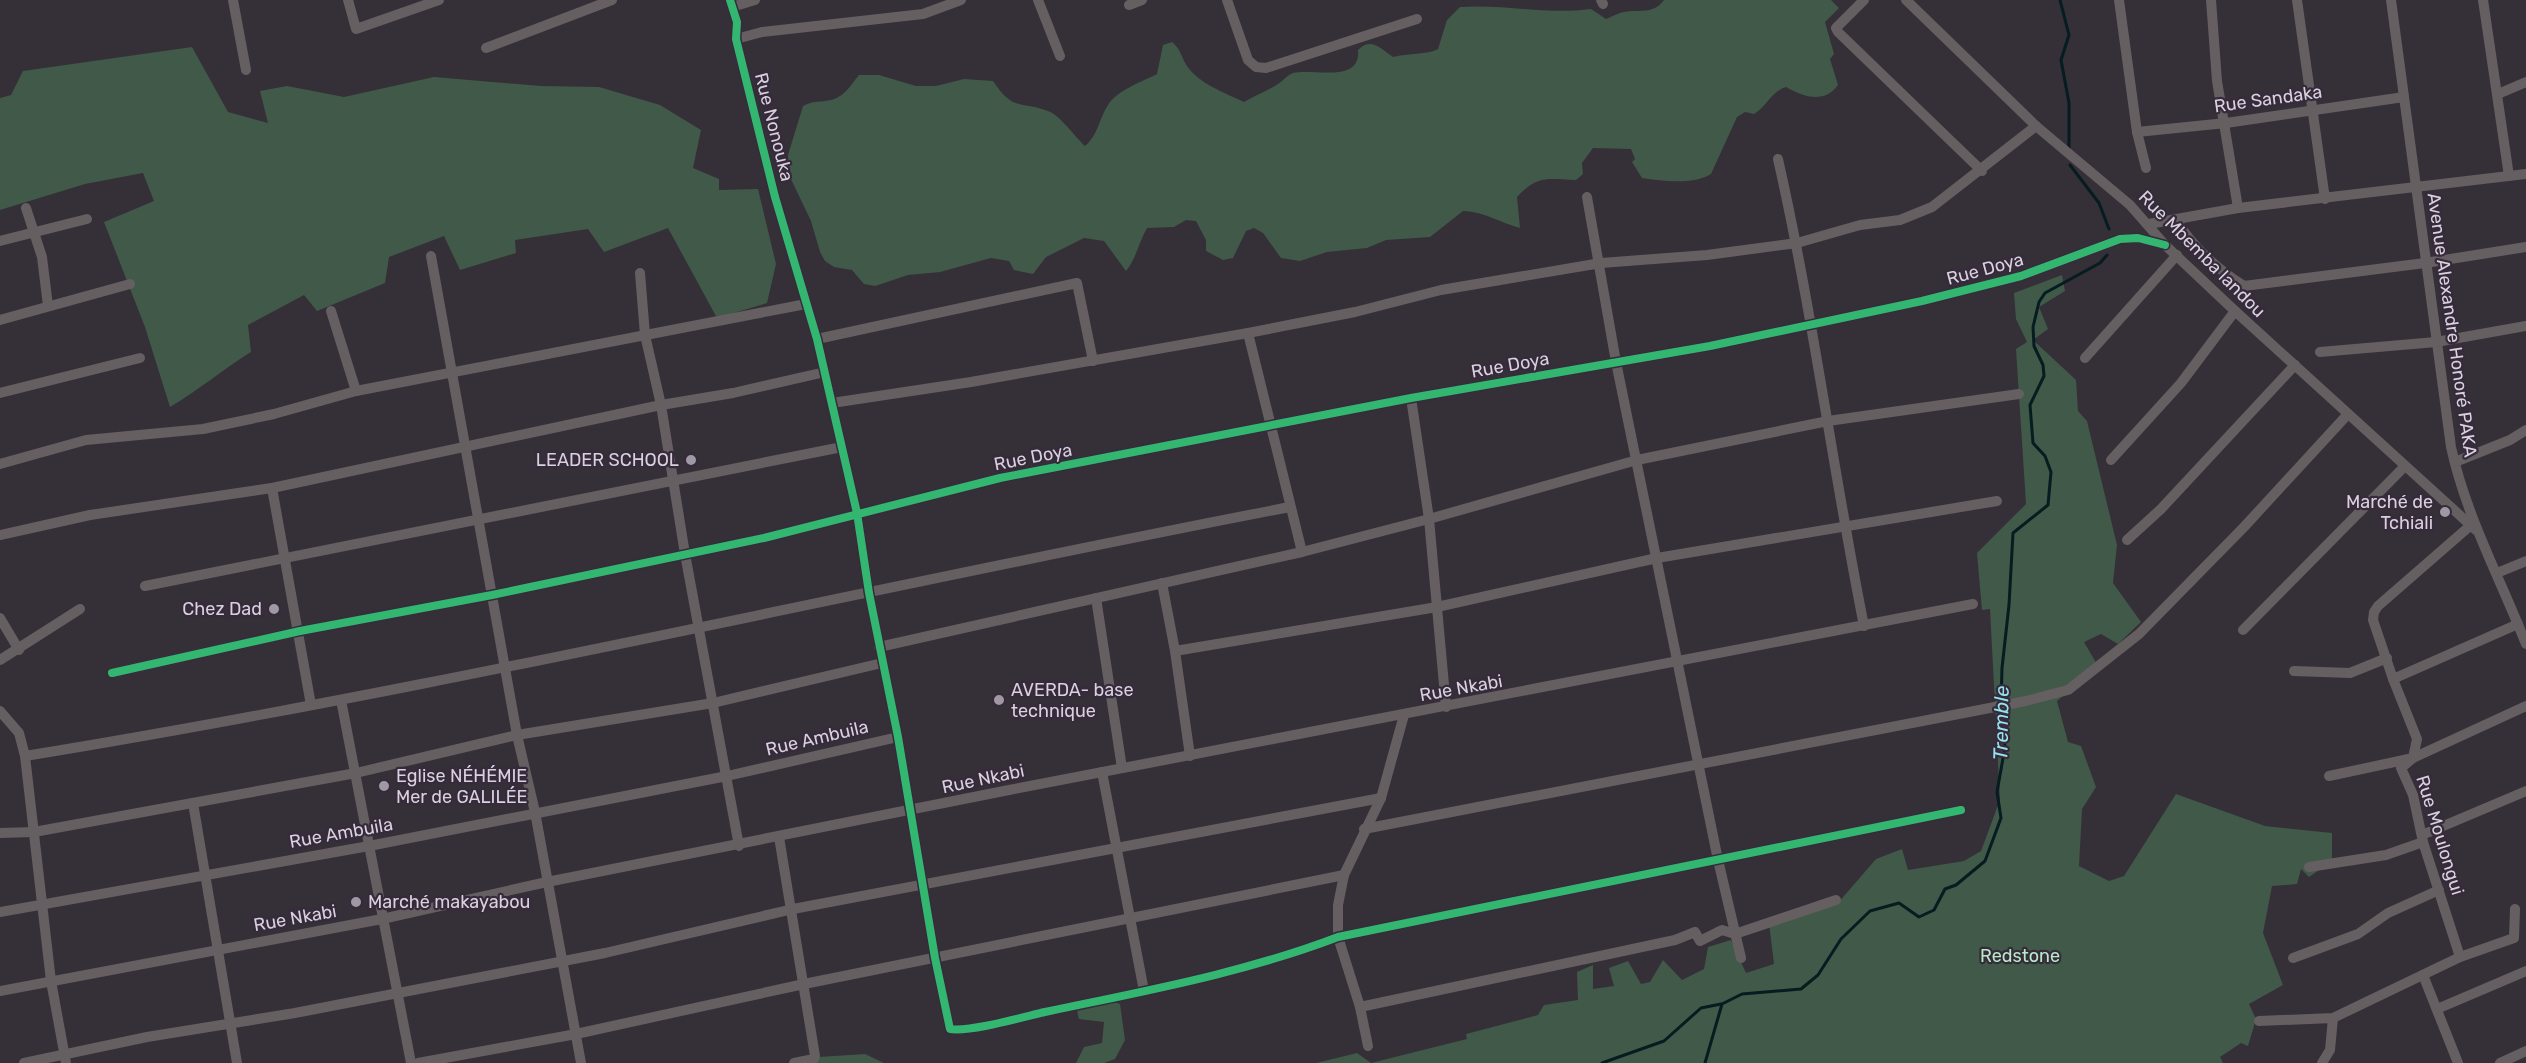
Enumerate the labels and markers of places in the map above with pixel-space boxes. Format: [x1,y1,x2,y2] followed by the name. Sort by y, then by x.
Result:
[536,449,679,471] place label: LEADER SCHOOL
[684,453,698,467] marker: LEADER SCHOOL
[2346,491,2433,534] place label: Marché de Tchiali
[2438,505,2452,519] marker: Marché de Tchiali
[182,598,262,620] place label: Chez Dad
[267,602,281,616] marker: Chez Dad
[1011,679,1134,722] place label: AVERDA- base technique
[992,693,1006,707] marker: AVERDA- base technique
[396,765,527,808] place label: Eglise NÉHÉMIE Mer de GALILÉE
[377,779,391,793] marker: Eglise NÉHÉMIE Mer de GALILÉE
[368,891,530,913] place label: Marché makayabou
[349,895,363,909] marker: Marché makayabou

